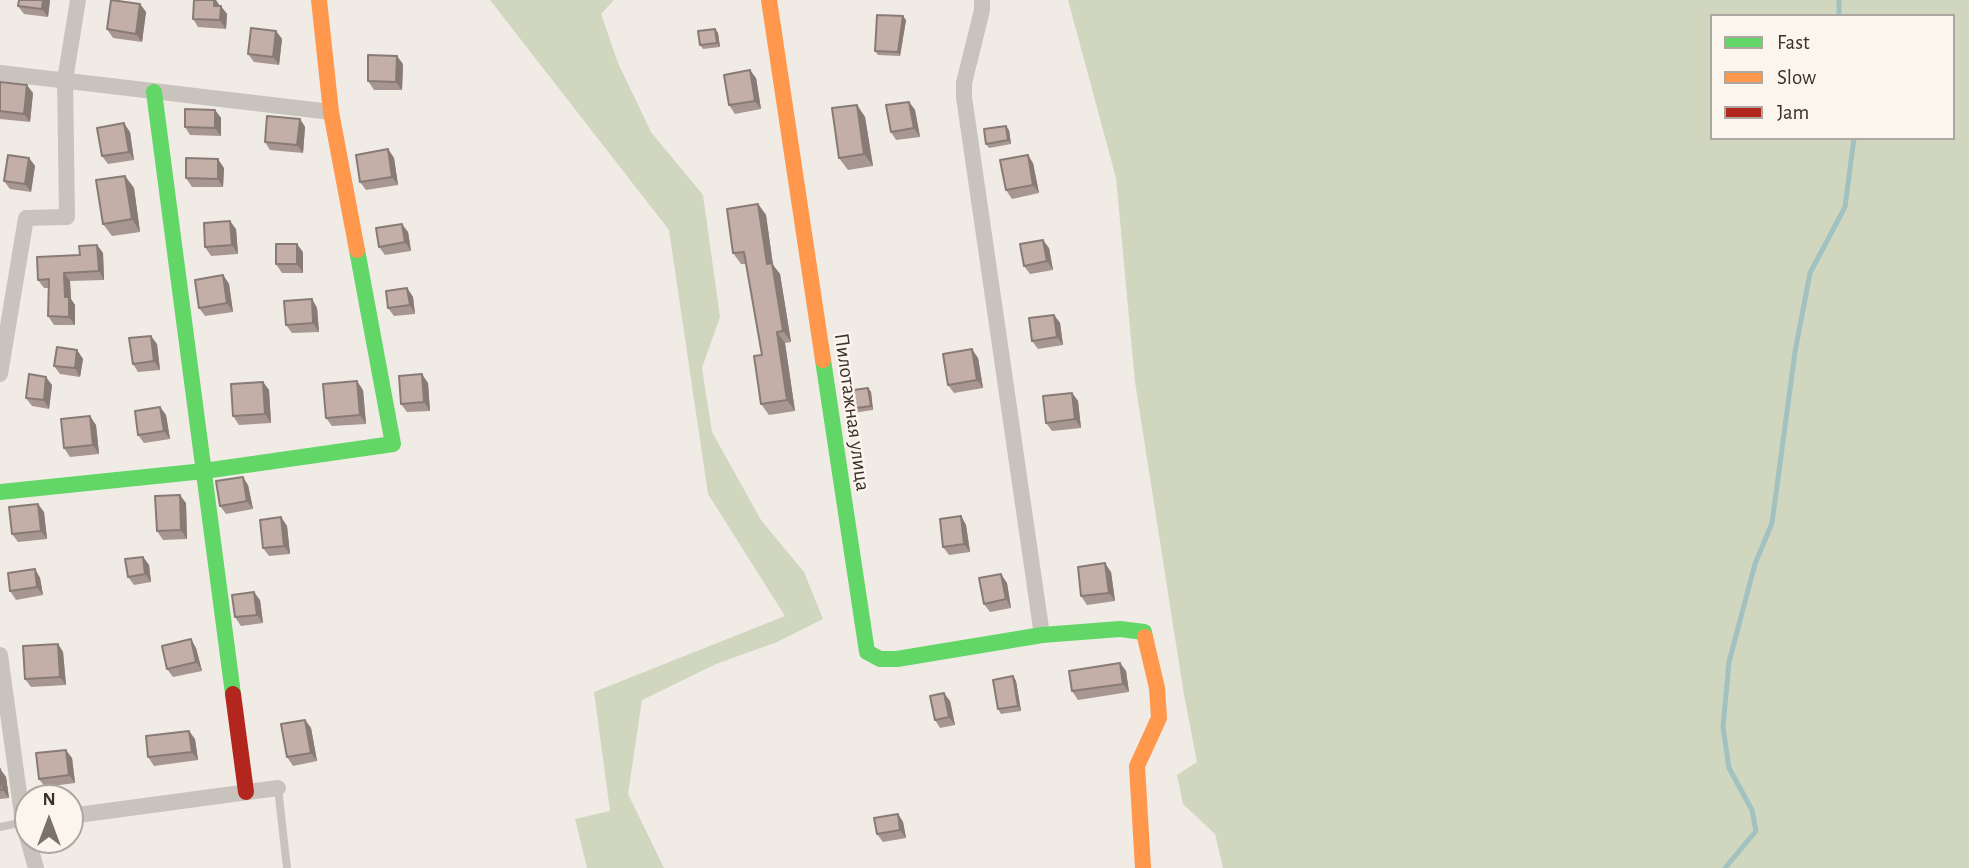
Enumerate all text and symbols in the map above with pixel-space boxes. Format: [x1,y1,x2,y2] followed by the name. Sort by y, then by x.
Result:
[1710,14,1955,140] legend
[1777,32,1810,53] text: Fast
[1777,67,1816,88] text: Slow
[1777,102,1809,123] text: Jam
[828,331,876,493] street label: Пилотажная улица
[14,784,84,854] north arrow
[42,790,56,809] text: N

